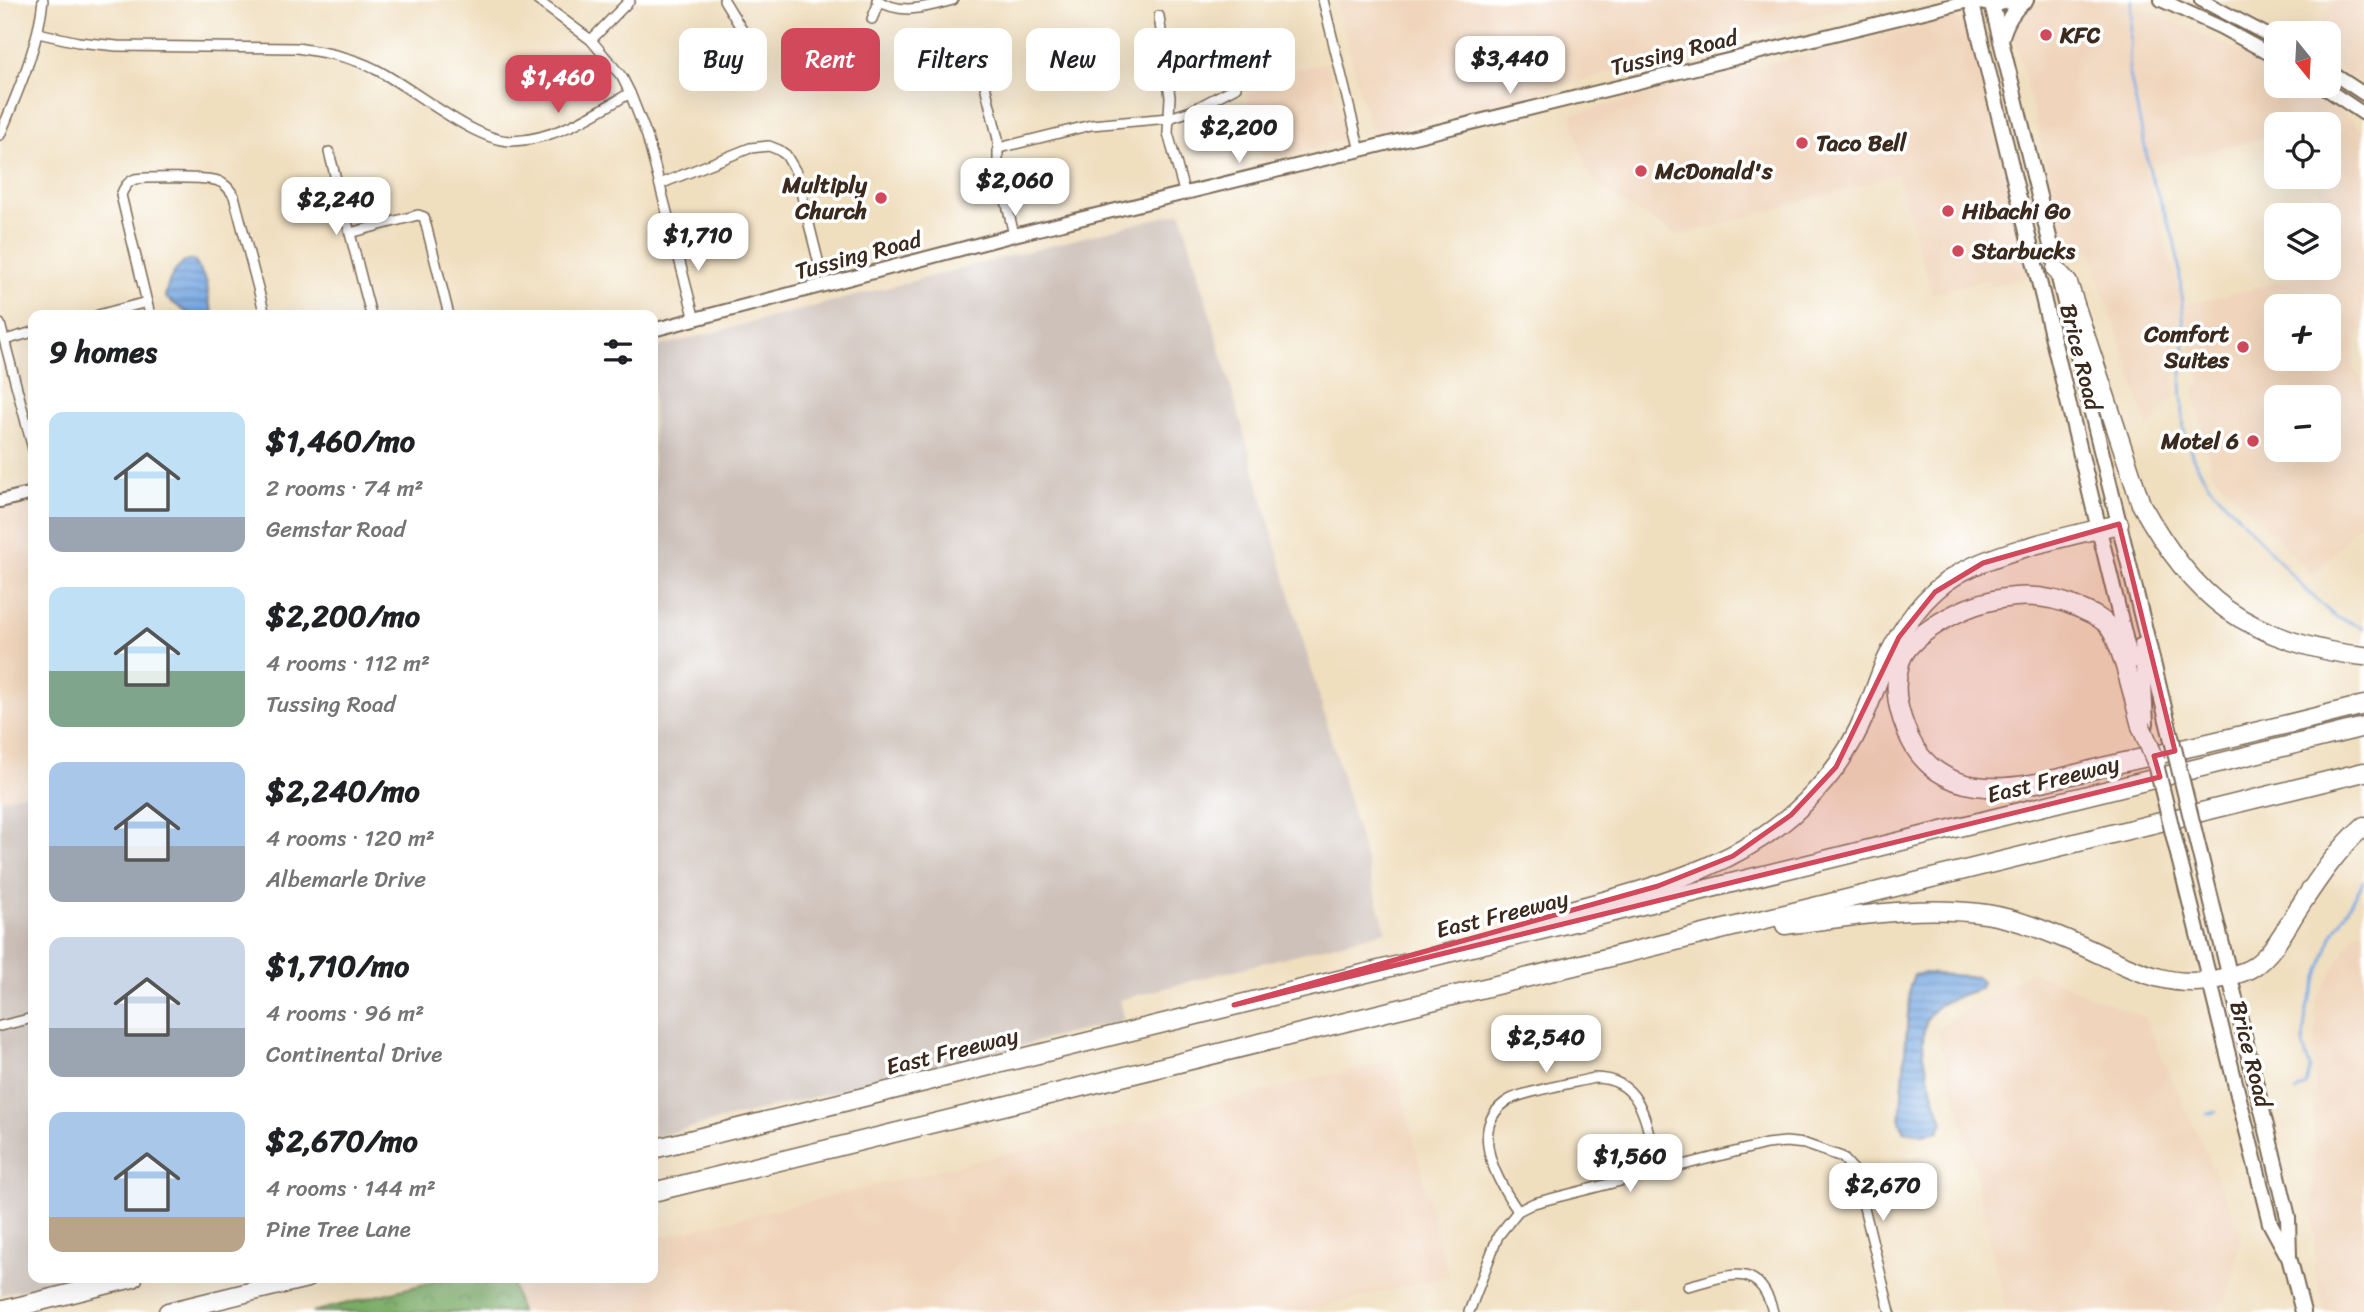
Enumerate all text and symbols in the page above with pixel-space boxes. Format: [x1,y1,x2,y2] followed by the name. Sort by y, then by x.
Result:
[2059,15,2101,56] place label: KFC
[1606,16,1744,88] street label: Tussing Road
[2264,21,2342,98] north arrow
[2264,21,2341,462] map controls
[2038,27,2054,43] marker: KFC
[679,28,767,91] chip: Buy
[781,28,880,91] chip: Rent
[894,28,1012,91] chip: Filters
[1026,28,1120,91] chip: New
[1134,28,1295,91] chip: Apartment
[1453,36,1567,96] pin: $3,440
[1471,38,1549,79] text: $3,440
[501,55,615,115] pin: $1,460
[521,57,595,98] text: $1,460
[1182,106,1296,165] pin: $2,200
[1200,107,1278,148] text: $2,200
[2264,112,2341,189] button: locate
[1816,123,1908,164] place label: Taco Bell
[1794,135,1810,151] marker: Taco Bell
[1654,151,1773,192] place label: McDonald's
[958,158,1072,218] pin: $2,060
[976,160,1054,201] text: $2,060
[1633,163,1649,179] marker: McDonald's
[781,165,868,232] place label: Multiply Church
[279,177,393,237] pin: $2,240
[297,179,375,220] text: $2,240
[873,190,889,206] marker: Multiply Church
[1961,191,2071,232] place label: Hibachi Go
[1940,203,1956,219] marker: Hibachi Go
[2264,203,2341,280] button: layers
[641,214,755,273] pin: $1,710
[663,215,733,256] text: $1,710
[790,218,928,292] street label: Tussing Road
[1971,231,2076,272] place label: Starbucks
[1950,243,1966,259] marker: Starbucks
[2264,294,2341,371] button: +
[2047,299,2114,417] street label: Brice Road
[2143,314,2229,381] place label: Comfort Suites
[49,325,157,379] text: 9 homes
[599,333,637,371] icon: filters
[2235,339,2251,355] marker: Comfort Suites
[2264,385,2341,462] button: −
[266,414,415,468] text: $1,460/mo
[2160,421,2239,462] place label: Motel 6
[2245,433,2261,449] marker: Motel 6
[105,440,189,524] icon: home
[266,468,423,509] text: 2 rooms · 74 m²
[266,509,406,550] text: Gemstar Road
[266,589,420,643] text: $2,200/mo
[105,615,189,699] icon: home
[266,643,430,684] text: 4 rooms · 112 m²
[266,684,396,725] text: Tussing Road
[1983,743,2124,816] street label: East Freeway
[266,764,420,818] text: $2,240/mo
[105,790,189,874] icon: home
[266,818,435,859] text: 4 rooms · 120 m²
[266,859,426,900] text: Albemarle Drive
[1432,878,1573,951] street label: East Freeway
[266,939,409,993] text: $1,710/mo
[105,965,189,1049] icon: home
[266,993,424,1034] text: 4 rooms · 96 m²
[2217,996,2284,1114] street label: Brice Road
[882,1015,1023,1088] street label: East Freeway
[1489,1016,1603,1075] pin: $2,540
[1507,1017,1585,1058] text: $2,540
[266,1034,442,1075] text: Continental Drive
[266,1114,418,1168] text: $2,670/mo
[1573,1134,1687,1194] pin: $1,560
[1593,1136,1667,1177] text: $1,560
[105,1140,189,1224] icon: home
[1826,1164,1940,1223] pin: $2,670
[1845,1165,1921,1206] text: $2,670
[266,1168,436,1209] text: 4 rooms · 144 m²
[266,1209,411,1250] text: Pine Tree Lane

